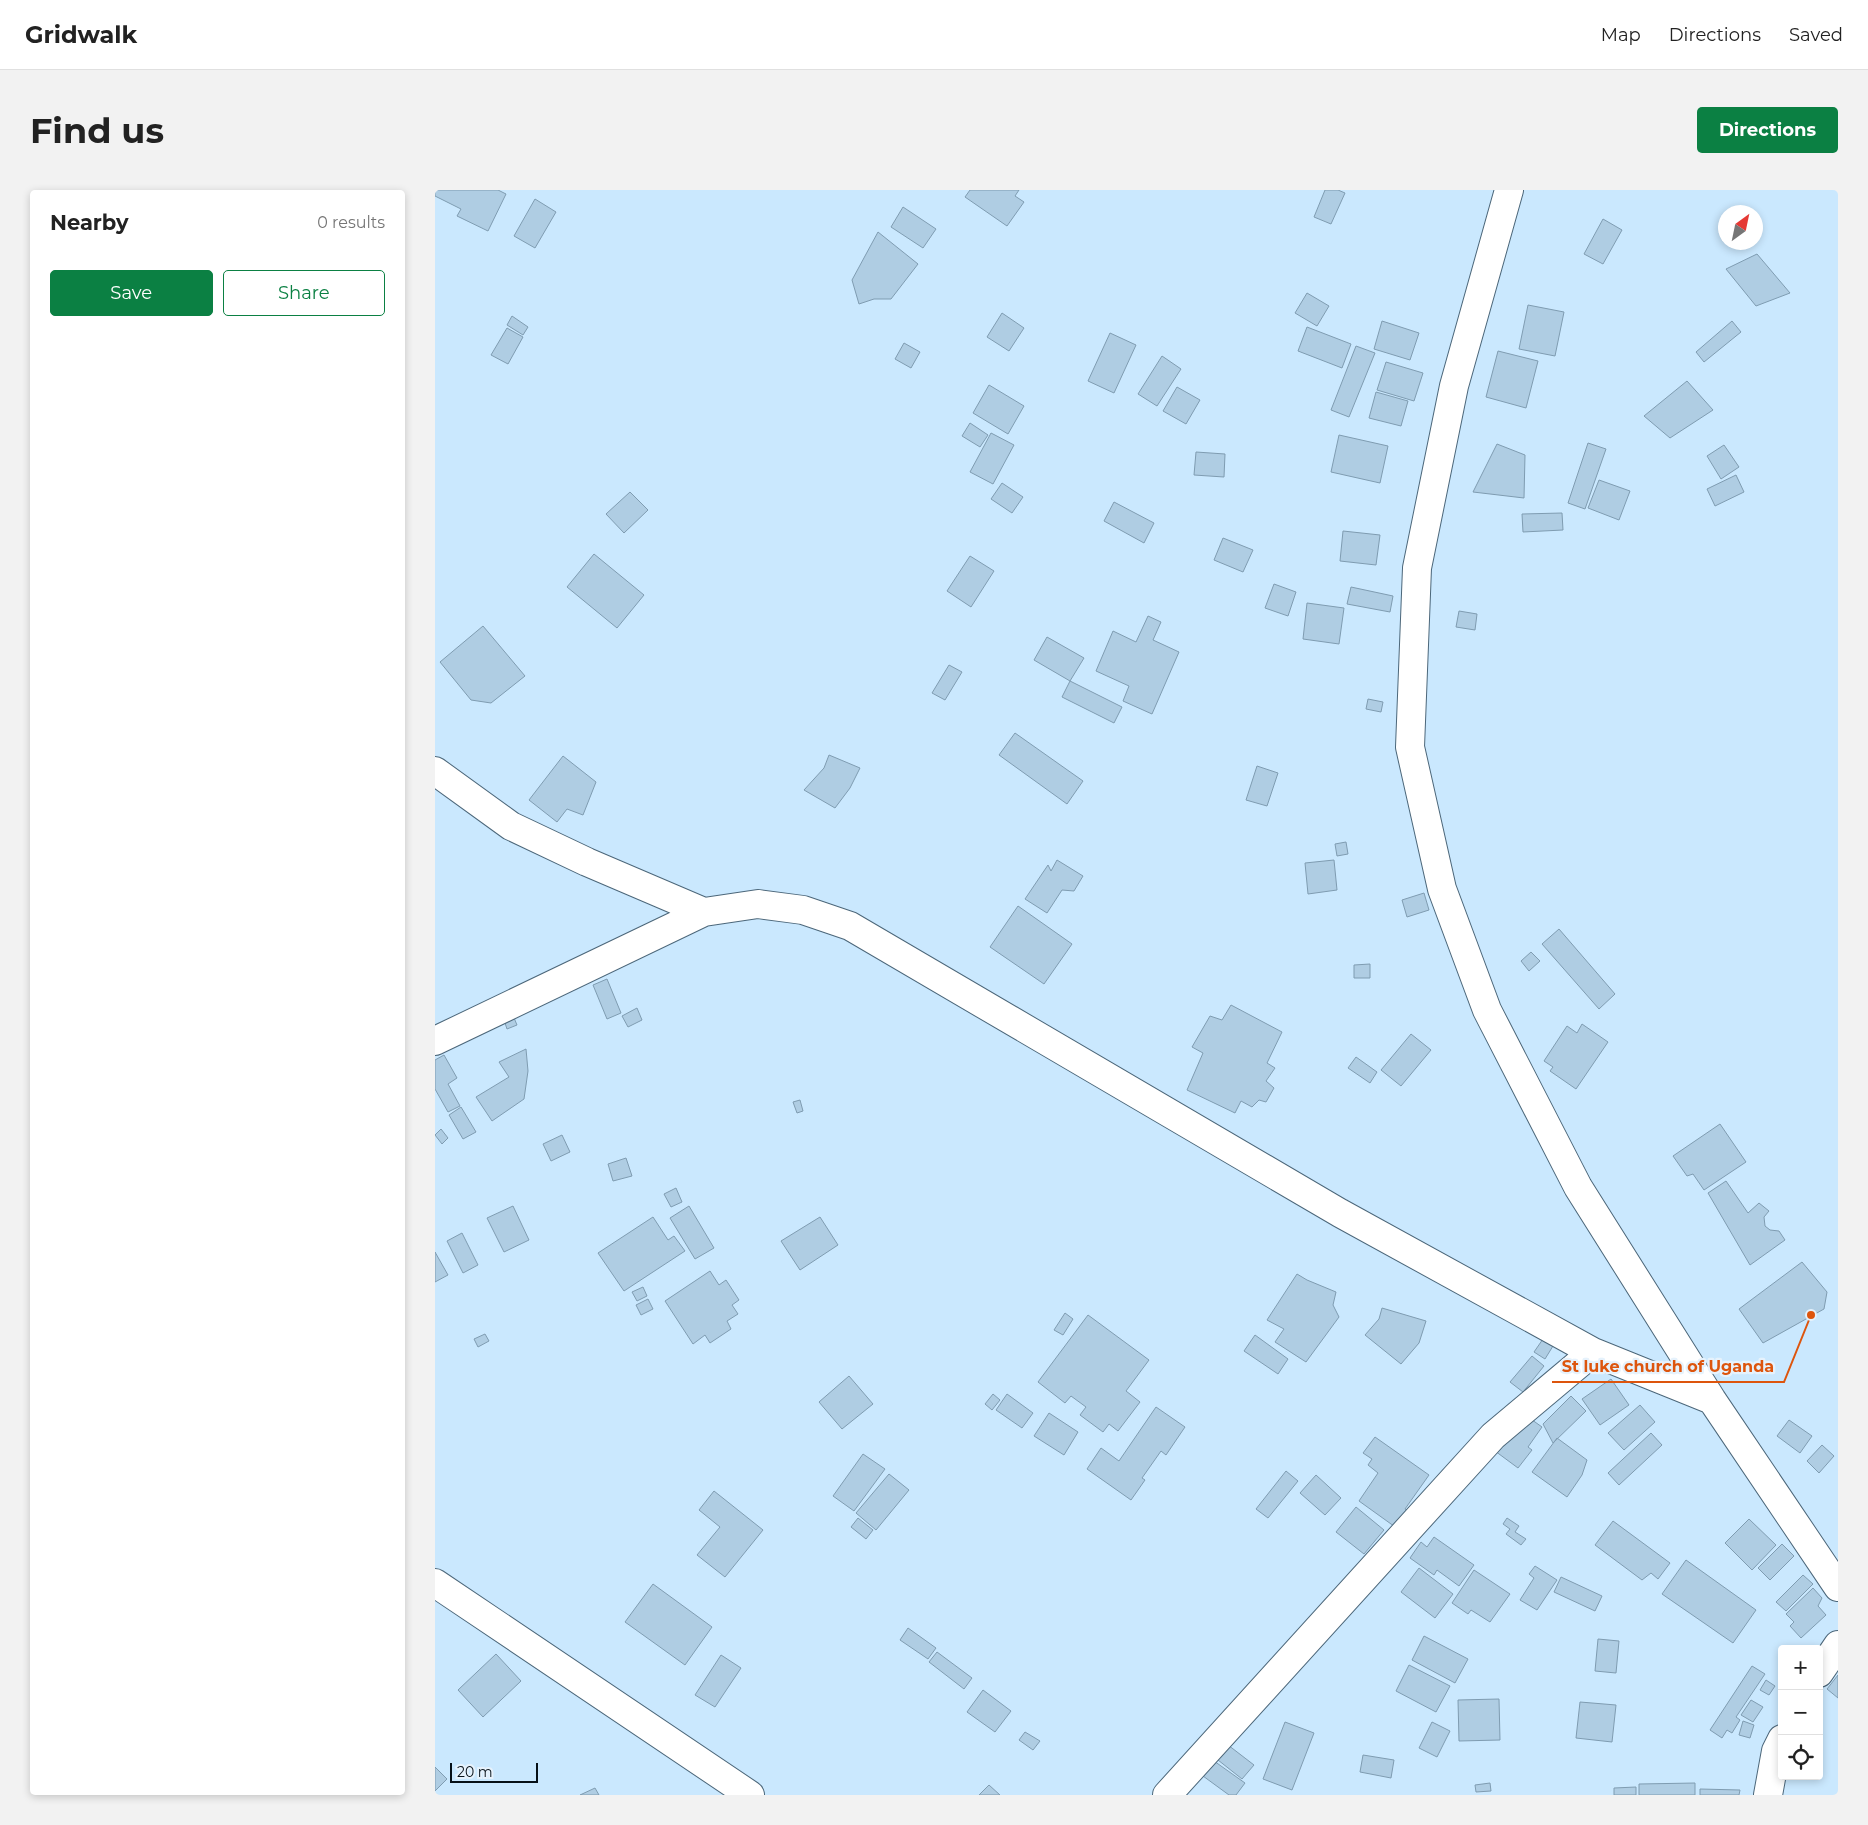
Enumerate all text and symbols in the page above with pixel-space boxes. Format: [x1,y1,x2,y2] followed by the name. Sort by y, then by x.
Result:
[25,20,137,49] text: Gridwalk
[1601,24,1641,46] text: Map
[1669,24,1761,46] text: Directions
[1789,24,1843,46] text: Saved
[1697,107,1838,153] button: Directions
[30,109,164,152] text: Find us
[1718,205,1763,250] north arrow
[50,210,129,235] text: Nearby
[317,213,385,232] text: 0 results
[50,270,213,316] button: Save
[223,270,385,316] button: Share
[1552,1351,1784,1382] callout: St luke church of Uganda
[1562,1357,1774,1376] text: St luke church of Uganda
[1778,1645,1823,1780] map controls
[1778,1645,1823,1690] button: +
[1778,1690,1823,1735] button: −
[1778,1735,1823,1780] button: locate
[450,1760,537,1783] scale bar
[457,1763,493,1781] text: 20 m

